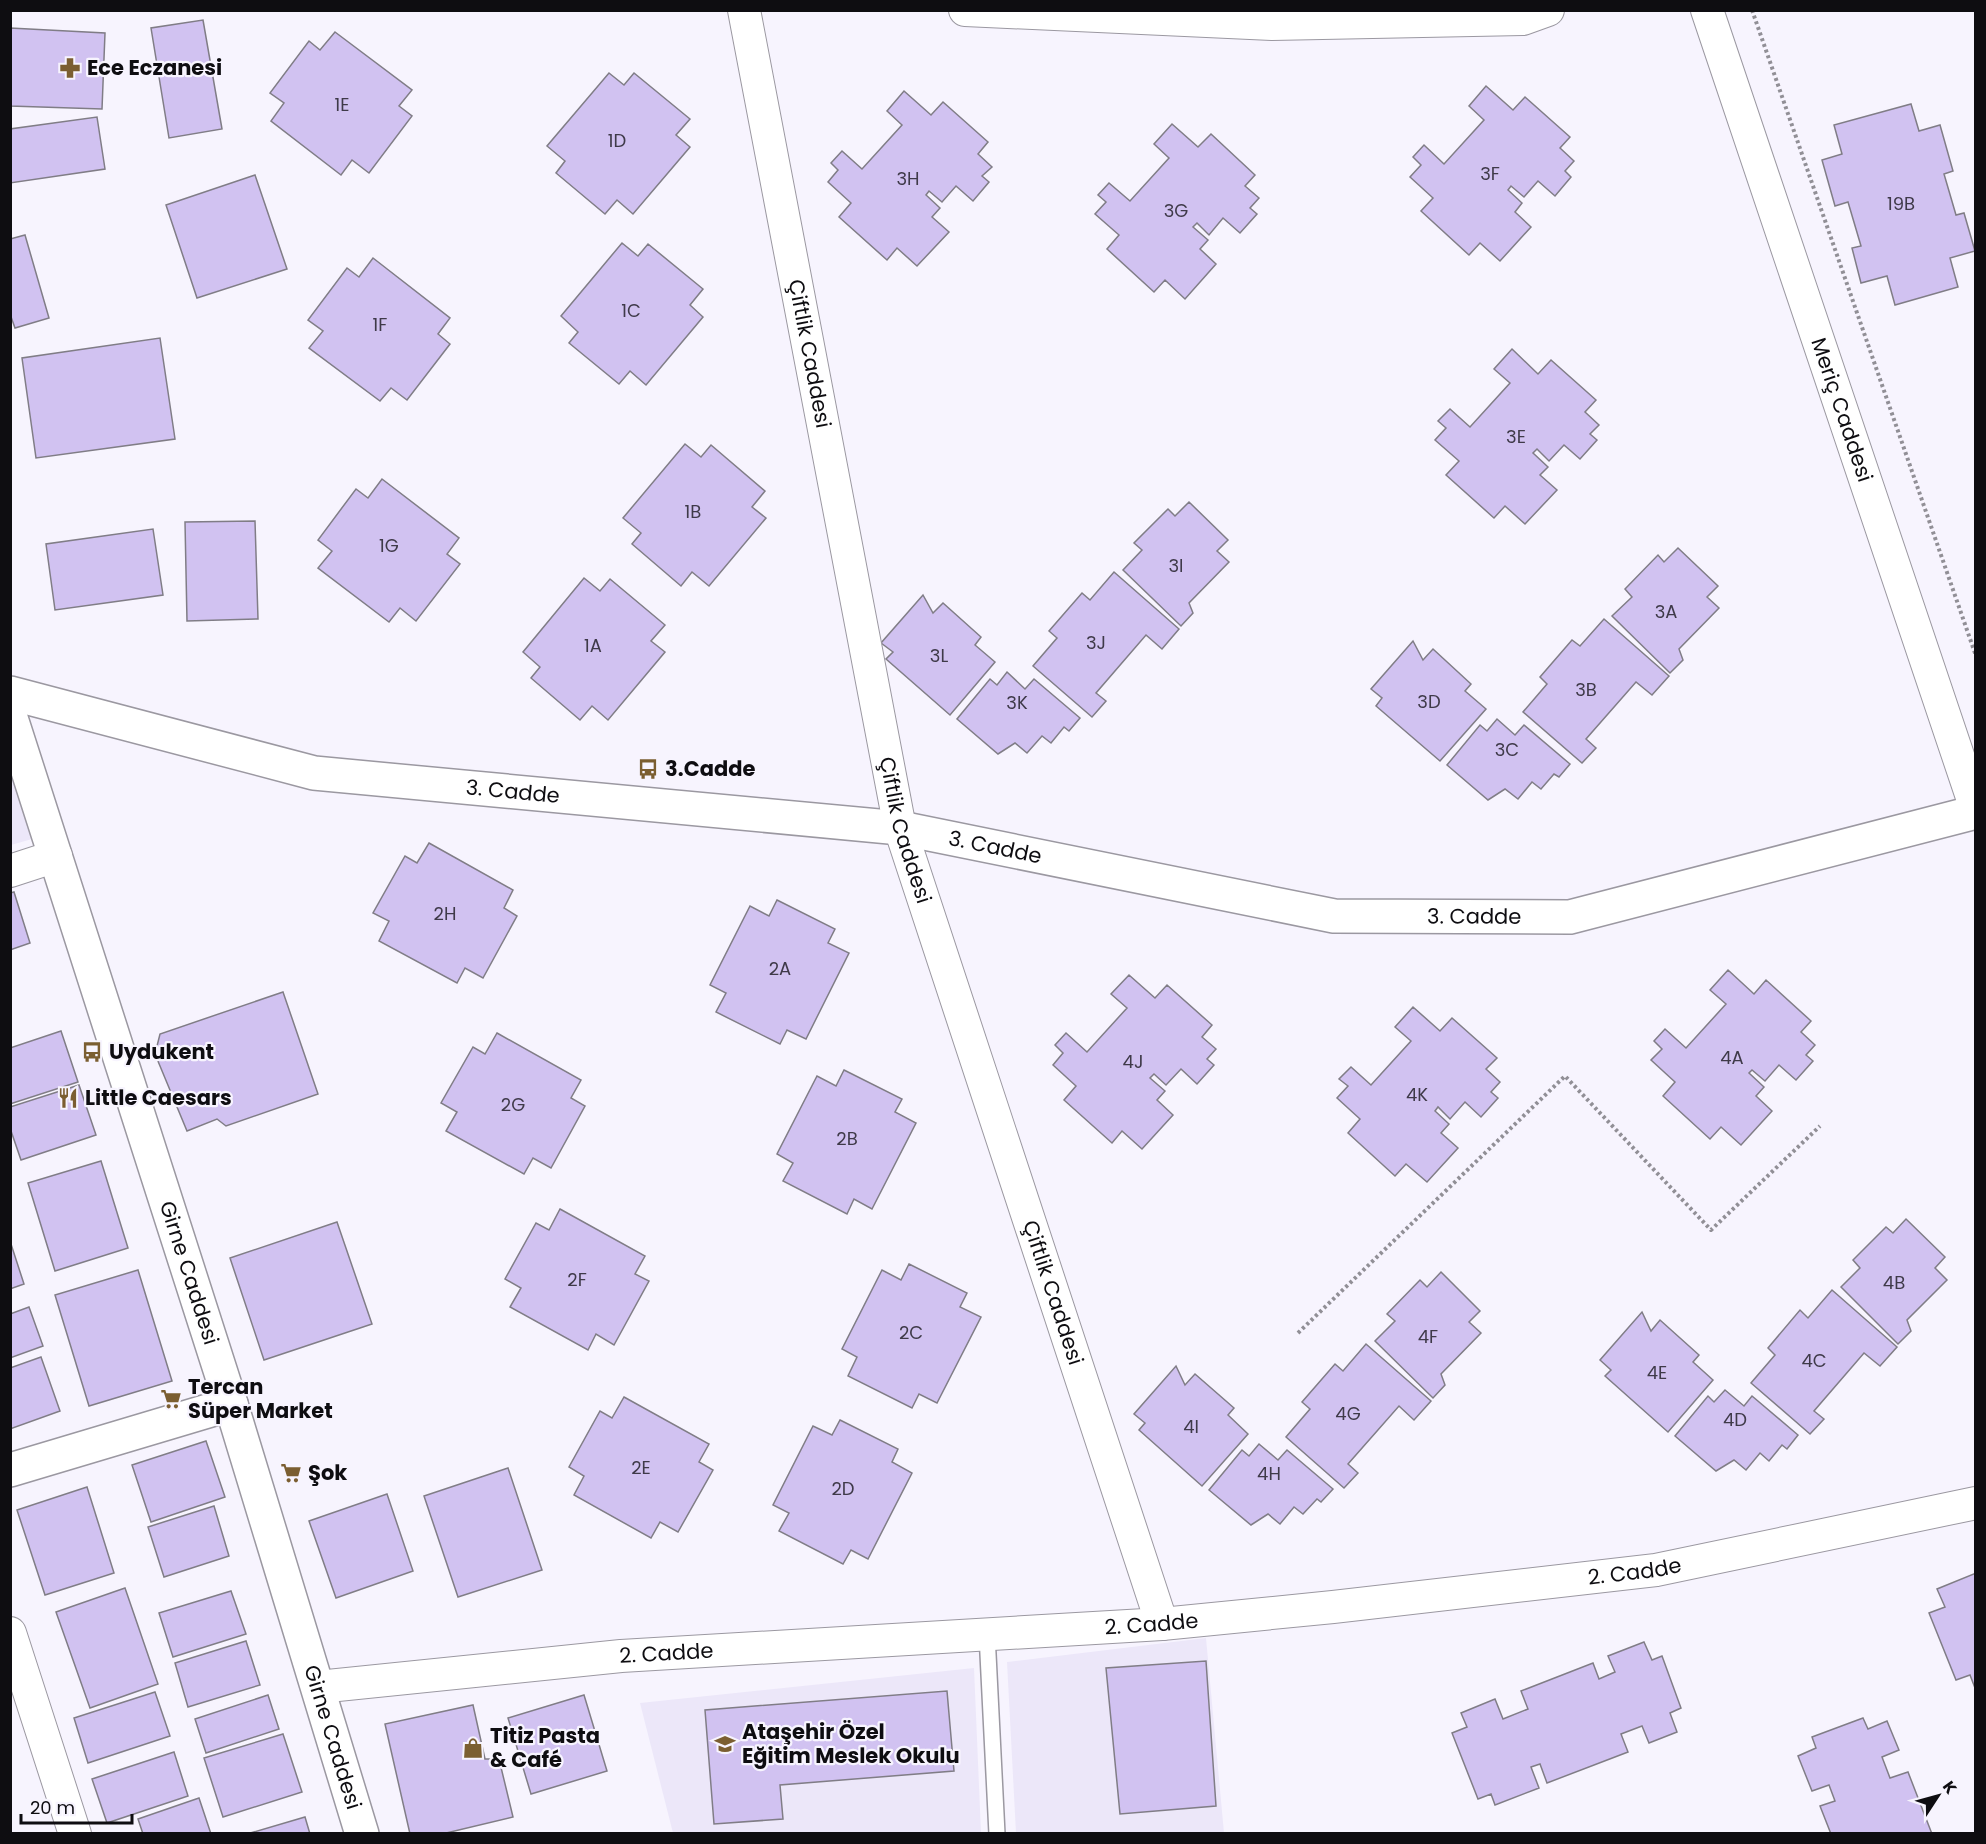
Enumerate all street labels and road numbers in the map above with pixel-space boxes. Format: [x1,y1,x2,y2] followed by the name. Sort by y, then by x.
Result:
[782,277,838,430] street label: Çiftlik Caddesi
[1804,334,1880,486] street label: Meriç Caddesi
[873,754,939,907] street label: Çiftlik Caddesi
[465,772,561,810] street label: 3. Cadde
[946,823,1044,870] street label: 3. Cadde
[1427,901,1521,931] street label: 3. Cadde
[153,1197,226,1348] street label: Girne Caddesi
[1016,1216,1091,1369] street label: Çiftlik Caddesi
[1586,1550,1684,1592] street label: 2. Cadde
[1104,1605,1200,1641] street label: 2. Cadde
[619,1636,714,1670] street label: 2. Cadde
[297,1661,369,1813] street label: Girne Caddesi

